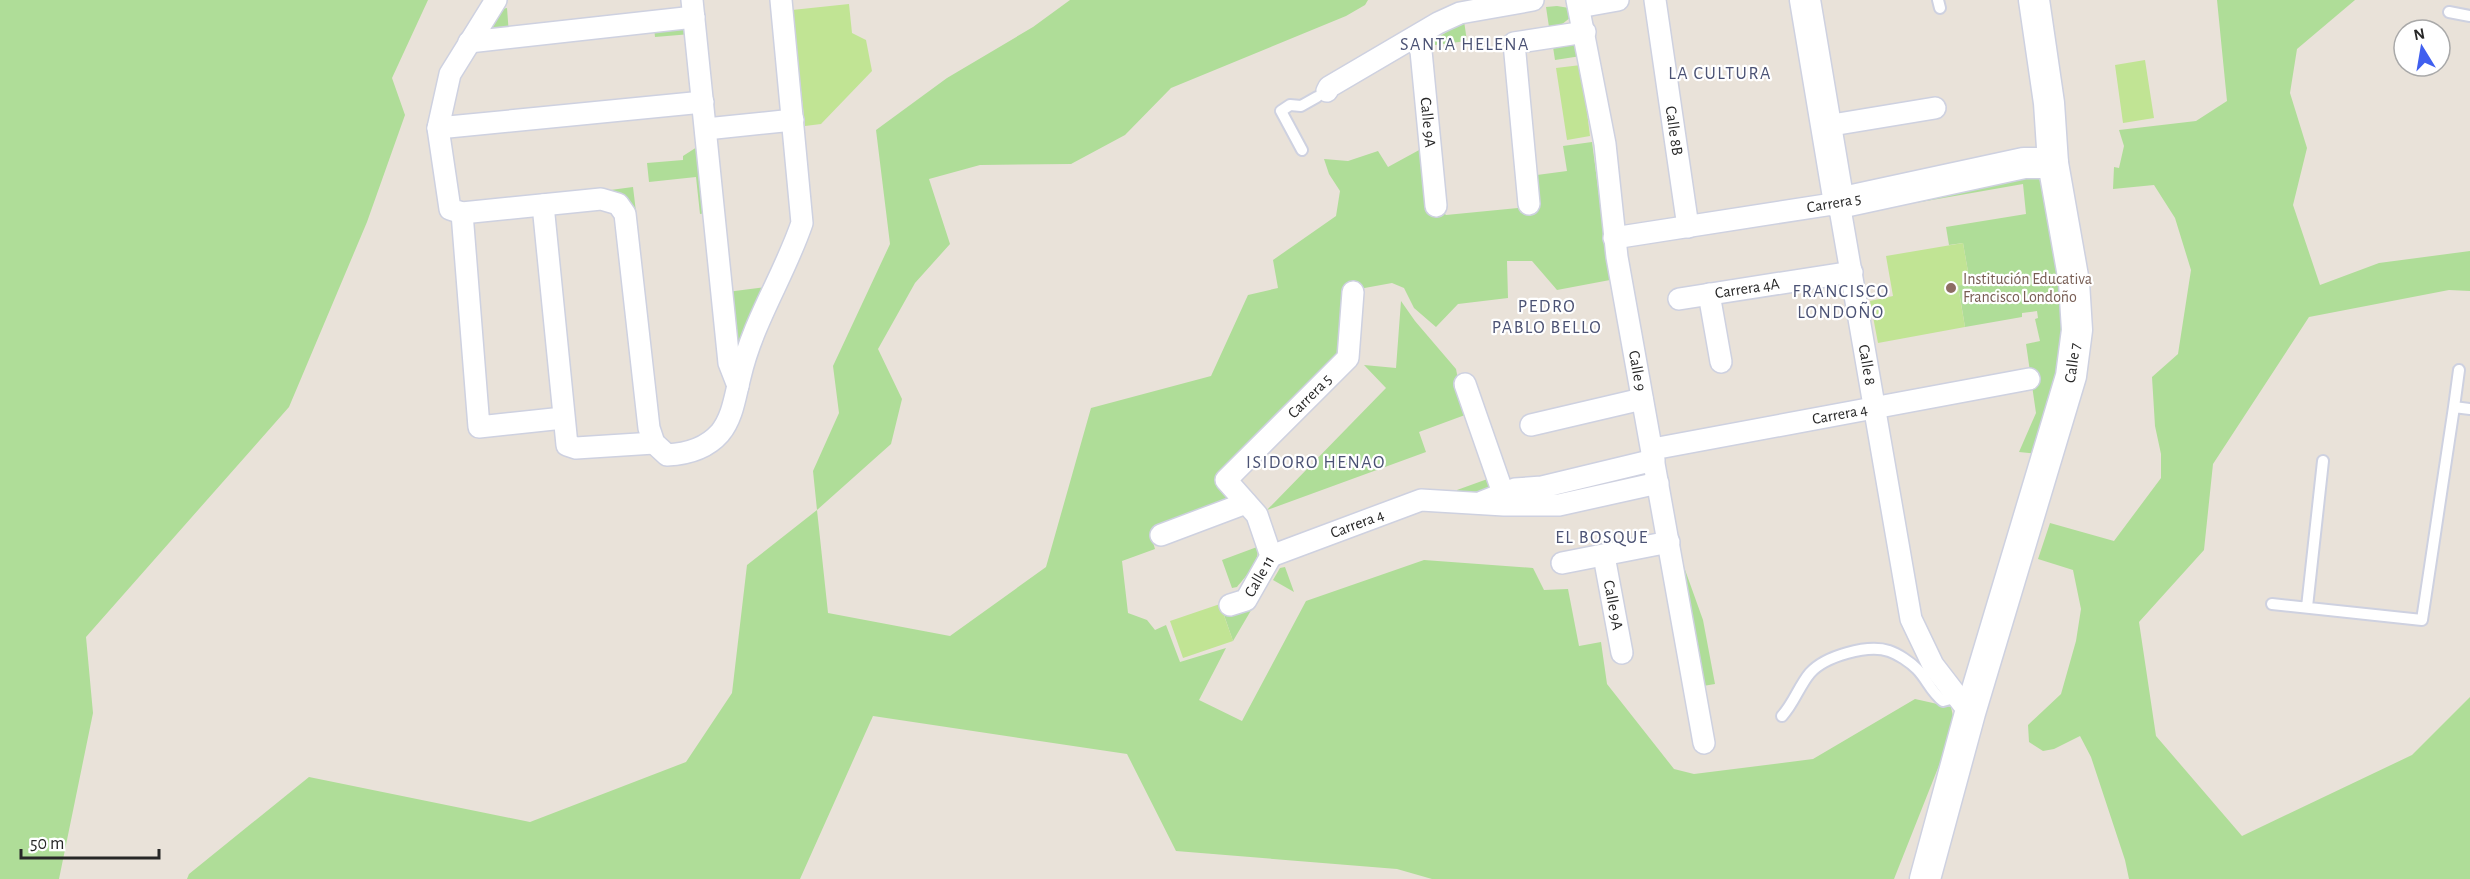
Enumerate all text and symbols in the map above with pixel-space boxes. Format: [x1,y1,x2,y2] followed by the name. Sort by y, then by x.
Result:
[2392,18,2452,78] north arrow
[2412,25,2426,43] text: N
[1400,36,1530,54] district label: SANTA HELENA
[1668,65,1772,83] district label: LA CULTURA
[1418,96,1438,148] street label: Calle 9A
[1662,105,1685,156] street label: Calle 8B
[1806,190,1862,216] street label: Carrera 5
[1963,271,2092,305] place label: Institución Educativa Francisco Londoño
[1714,275,1781,301] street label: Carrera 4A
[1944,281,1958,295] marker: Institución Educativa Francisco Londoño
[1792,283,1890,322] district label: FRANCISCO LONDOÑO
[1492,298,1602,337] district label: PEDRO PABLO BELLO
[2061,342,2083,385] street label: Calle 7
[1856,343,1878,387] street label: Calle 8
[1626,349,1649,393] street label: Calle 9
[1285,371,1335,421] street label: Carrera 5
[1811,401,1869,427] street label: Carrera 4
[1246,454,1386,472] district label: ISIDORO HENAO
[1328,506,1387,541] street label: Carrera 4
[1555,529,1649,547] district label: EL BOSQUE
[1241,553,1277,600] street label: Calle 11
[1601,579,1626,631] street label: Calle 9A
[21,822,159,860] scale bar
[30,835,64,853] text: 50 m

